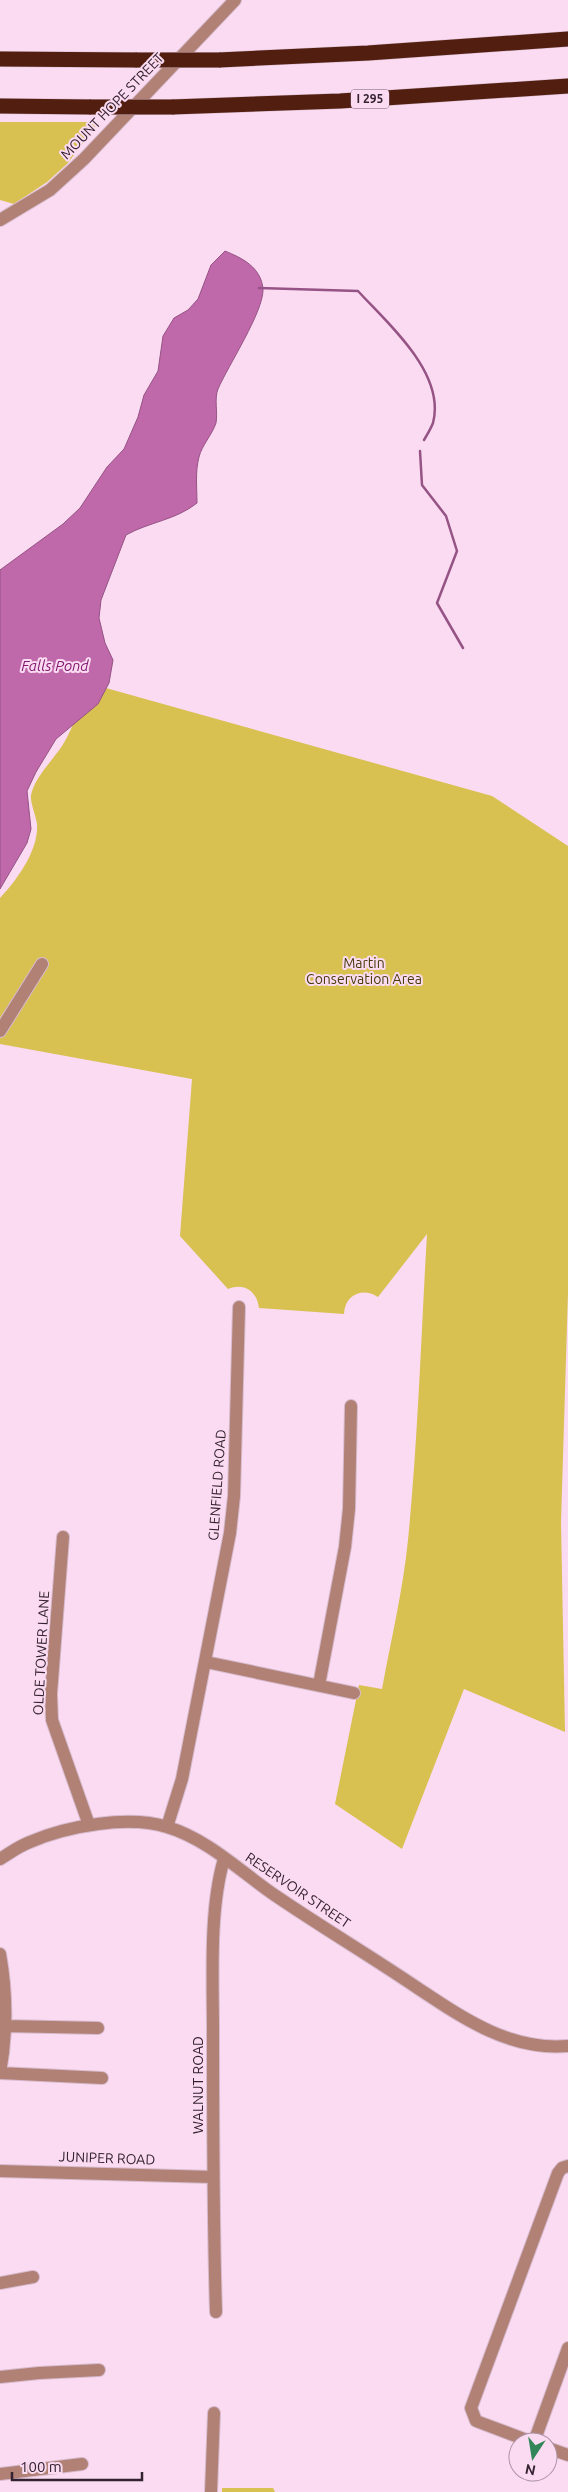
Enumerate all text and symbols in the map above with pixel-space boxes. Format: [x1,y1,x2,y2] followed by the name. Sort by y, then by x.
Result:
[57,50,167,162] street label: MOUNT HOPE STREET
[351,90,389,108] road number: I 295
[21,657,89,674] water label: Falls Pond
[306,955,422,987] park label: Martin Conservation Area
[205,1429,229,1541] street label: GLENFIELD ROAD
[30,1590,52,1716] street label: OLDE TOWER LANE
[243,1849,354,1931] street label: RESERVOIR STREET
[190,2036,206,2134] street label: WALNUT ROAD
[58,2148,156,2168] street label: JUNIPER ROAD
[508,2432,558,2482] north arrow
[12,2450,142,2482] scale bar
[20,2458,62,2475] text: 100 m
[524,2461,537,2479] text: N

